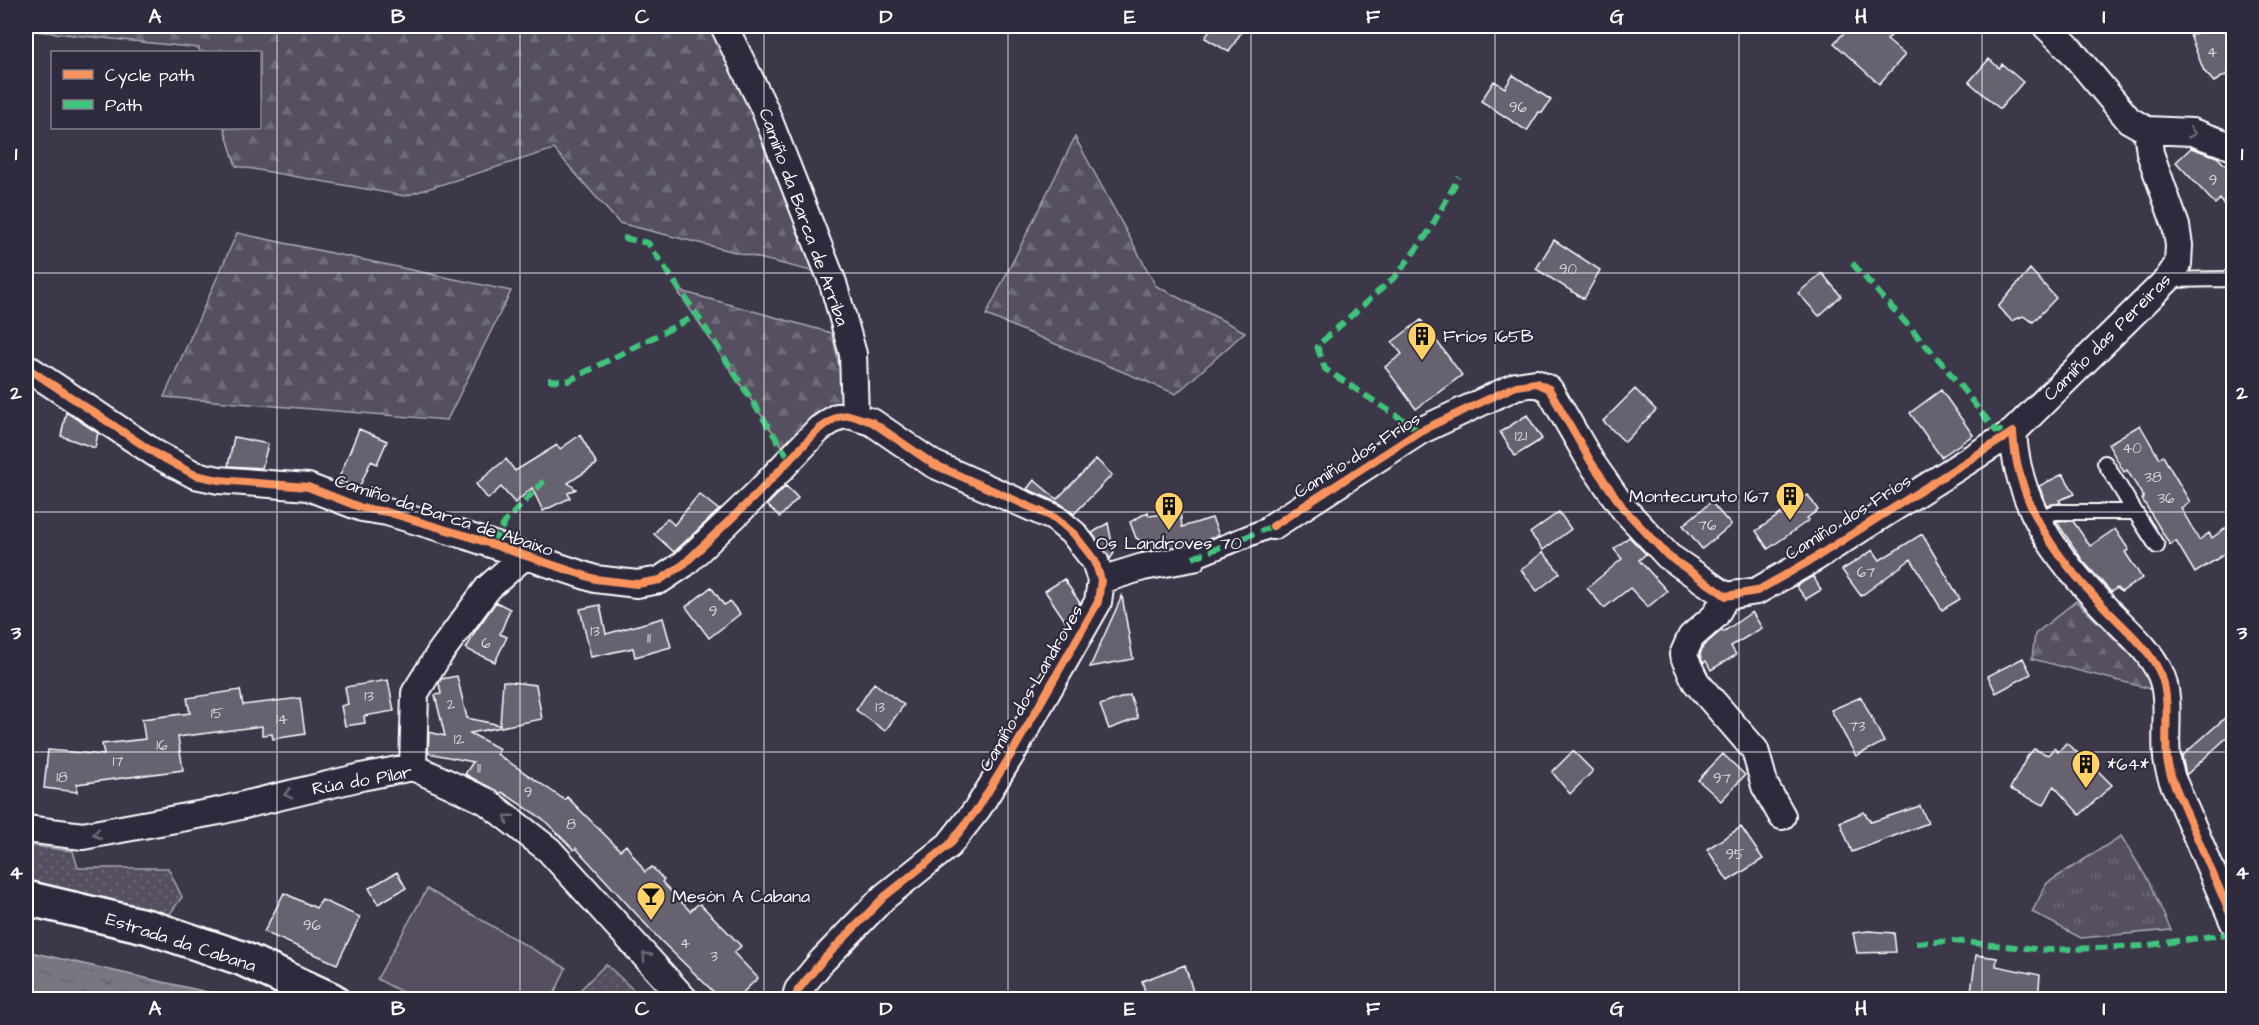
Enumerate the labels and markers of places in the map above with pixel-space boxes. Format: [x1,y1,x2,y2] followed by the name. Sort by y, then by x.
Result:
[1406,320,1438,362] building icon: Fríos 165B
[1443,324,1534,349] place label: Fríos 165B
[1774,480,1806,522] building icon: Montecuruto 167
[1629,484,1769,509] place label: Montecuruto 167
[1153,490,1185,532] building icon: Os Landroves 70
[1096,531,1242,556] place label: Os Landroves 70
[2070,748,2102,790] building icon: *64*
[2107,752,2150,777] place label: *64*
[635,880,667,922] bar icon: Mesón A Cabana
[672,884,810,909] place label: Mesón A Cabana

